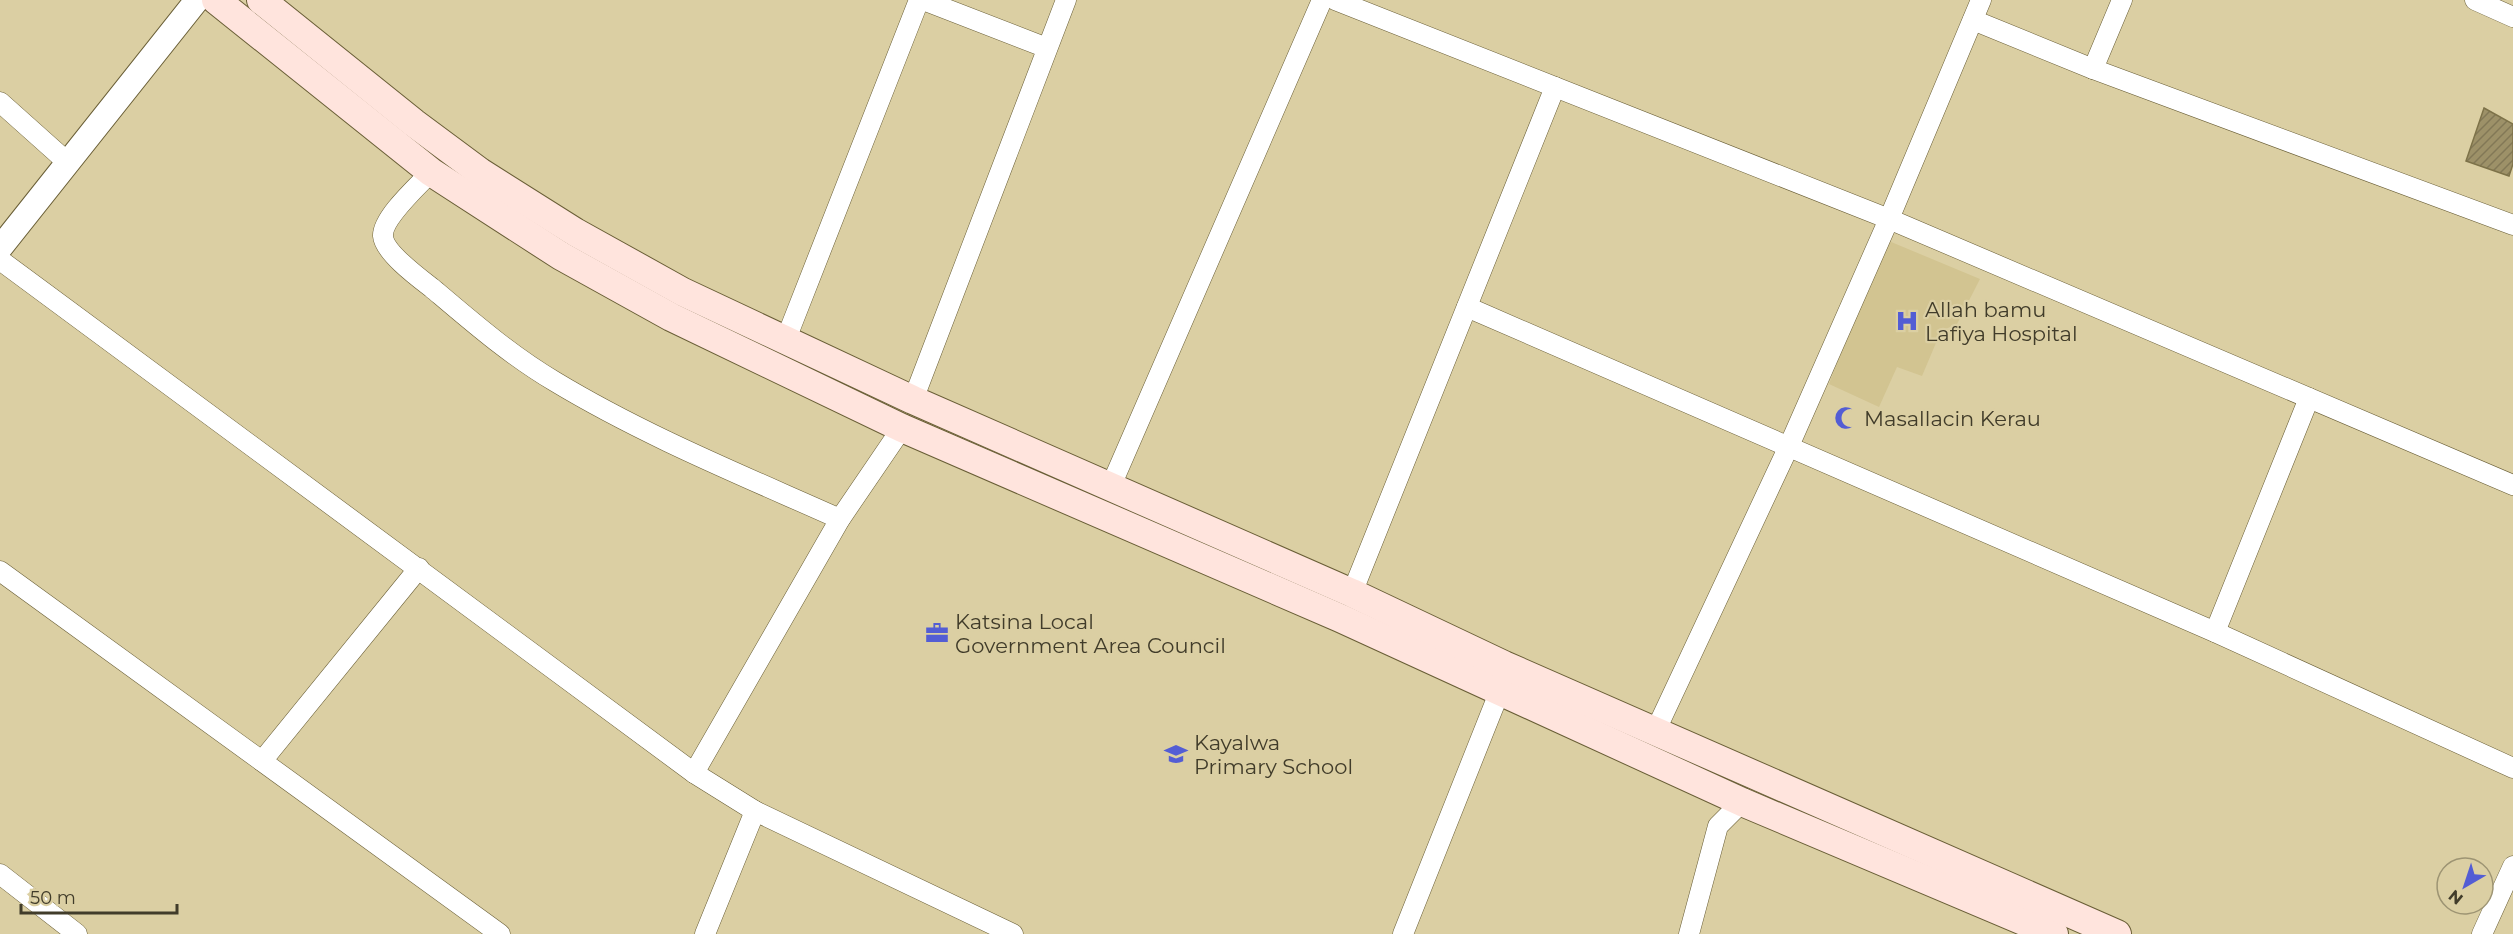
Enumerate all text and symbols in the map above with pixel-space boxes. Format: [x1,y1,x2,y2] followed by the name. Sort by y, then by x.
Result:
[1925,297,2078,346] place label: Allah bamu Lafiya Hospital
[1894,308,1920,334] hospital icon: Allah bamu Lafiya Hospital
[1833,405,1859,431] mosque icon: Masallacin Kerau
[1864,406,2041,431] place label: Masallacin Kerau
[955,609,1226,658] place label: Katsina Local Government Area Council
[924,620,950,646] office icon: Katsina Local Government Area Council
[1194,730,1353,779] place label: Kayalwa Primary School
[1163,741,1189,767] school or university icon: Kayalwa Primary School
[2435,856,2495,916] north arrow
[21,877,177,915] scale bar
[2445,886,2467,909] text: N
[30,887,76,909] text: 50 m

